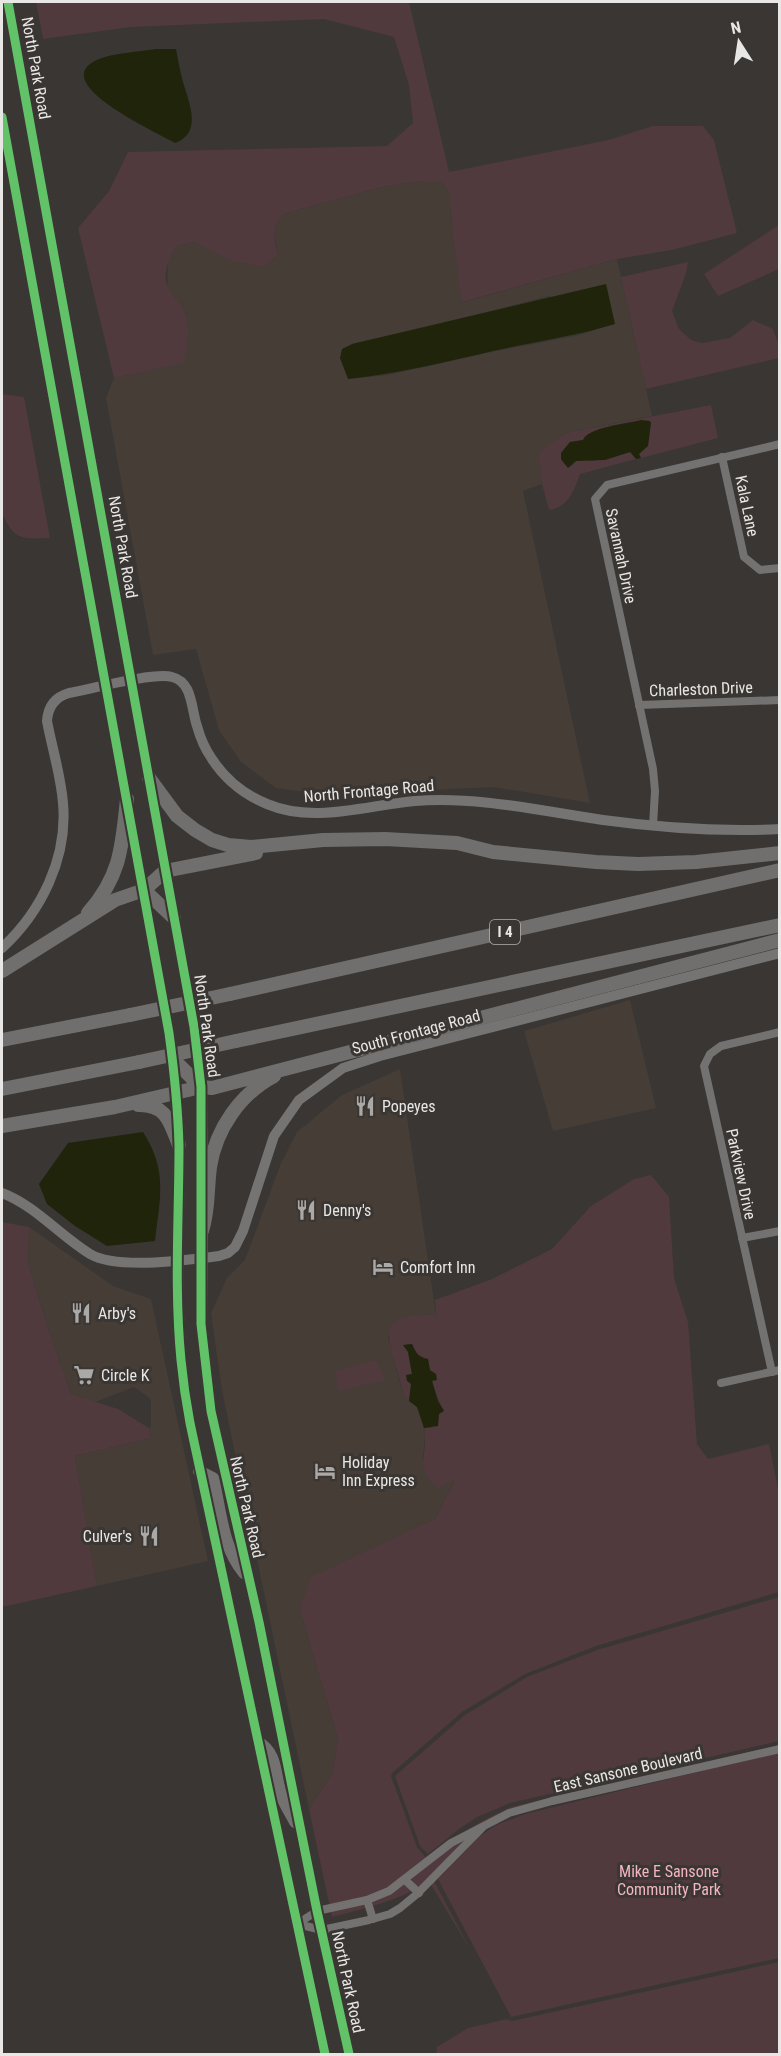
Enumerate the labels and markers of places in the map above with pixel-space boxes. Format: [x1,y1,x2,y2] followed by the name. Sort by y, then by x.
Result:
[353,1094,377,1118] restaurant icon: Popeyes
[382,1097,435,1116] place label: Popeyes
[294,1198,318,1222] restaurant icon: Denny's
[323,1201,371,1220] place label: Denny's
[371,1255,395,1279] hotel icon: Comfort Inn
[400,1258,475,1277] place label: Comfort Inn
[69,1301,93,1325] restaurant icon: Arby's
[98,1304,136,1323] place label: Arby's
[72,1363,96,1387] supermarket icon: Circle K
[101,1366,150,1385] place label: Circle K
[342,1453,415,1490] place label: Holiday Inn Express
[313,1459,337,1483] hotel icon: Holiday Inn Express
[137,1524,161,1548] restaurant icon: Culver's
[83,1527,132,1546] place label: Culver's

